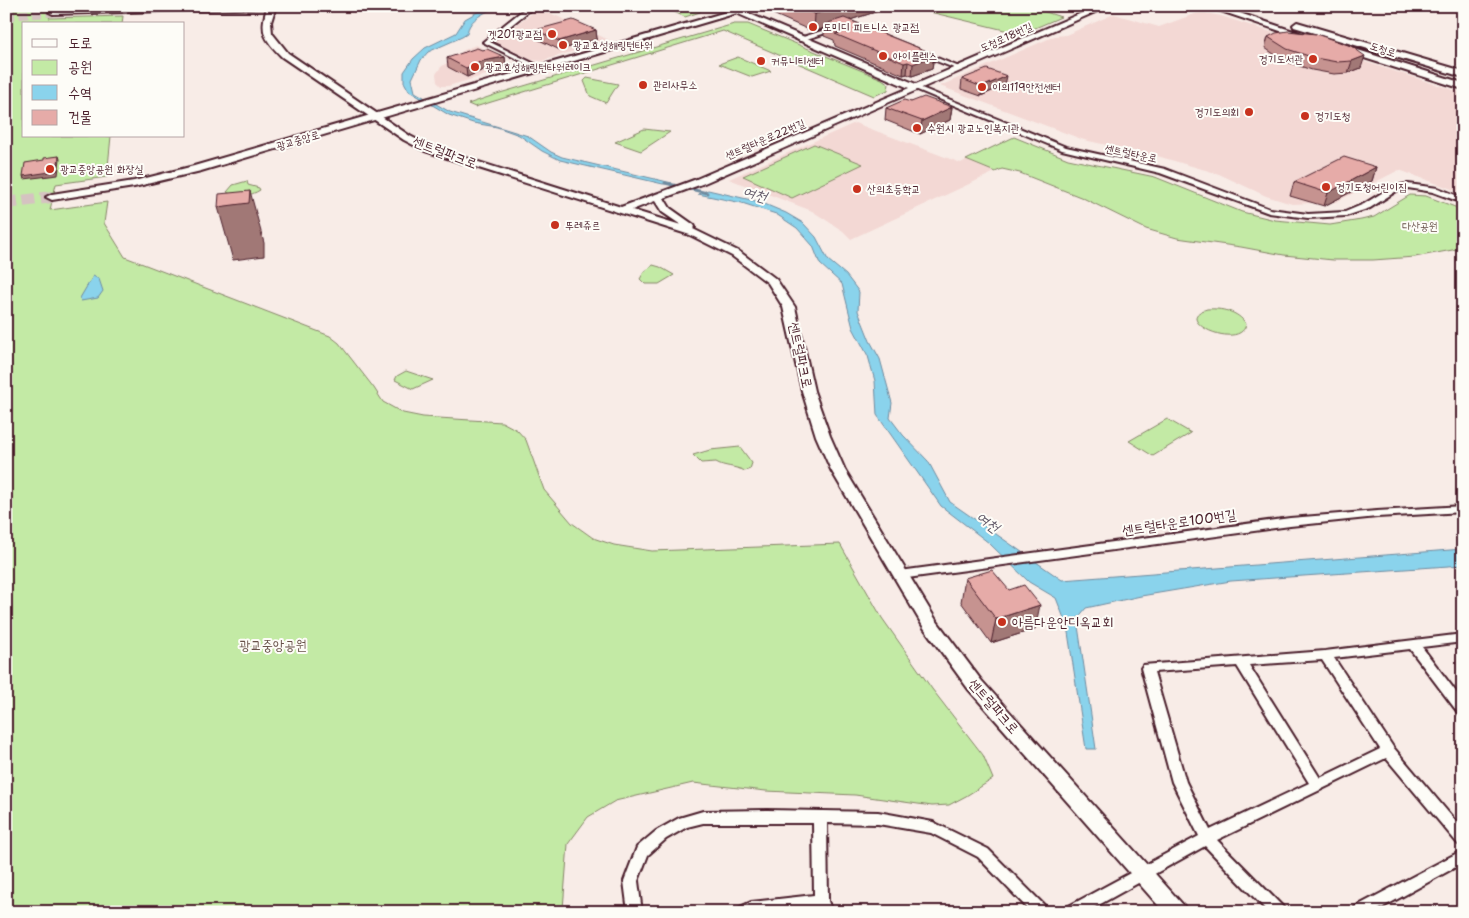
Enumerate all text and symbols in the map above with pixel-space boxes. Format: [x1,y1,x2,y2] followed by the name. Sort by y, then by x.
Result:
[977,19,1035,56] street label: 도청로18번길
[823,20,919,35] place label: 도미디 피트니스 광교점
[807,21,819,33] marker: 도미디 피트니스 광교점
[22,22,185,138] legend
[487,27,542,42] place label: 겟201광교점
[546,28,558,40] marker: 겟201광교점
[68,33,92,53] text: 도로
[573,38,653,53] place label: 광교효성해링턴타워
[1368,38,1398,61] street label: 도청로
[557,39,569,51] marker: 광교효성해링턴타워
[893,49,937,64] place label: 아이플렉스
[877,50,889,62] marker: 아이플렉스
[1259,52,1303,67] place label: 경기도서관
[1307,53,1319,65] marker: 경기도서관
[771,54,824,69] place label: 커뮤니티센터
[755,55,767,67] marker: 커뮤니티센터
[68,57,92,77] text: 공원
[485,60,591,75] place label: 광교효성해링턴타워레이크
[469,61,481,73] marker: 광교효성해링턴타워레이크
[653,78,697,93] place label: 관리사무소
[637,79,649,91] marker: 관리사무소
[992,80,1061,95] place label: 이의119안전센터
[976,81,988,93] marker: 이의119안전센터
[68,83,92,103] text: 수역
[1195,105,1239,120] place label: 경기도의회
[1243,106,1255,118] marker: 경기도의회
[68,107,92,127] text: 건물
[1315,109,1350,124] place label: 경기도청
[1299,110,1311,122] marker: 경기도청
[723,116,808,163] street label: 센트럴타운로22번길
[927,121,1019,136] place label: 수원시 광교노인복지관
[911,122,923,134] marker: 수원시 광교노인복지관
[275,127,322,154] street label: 광교중앙로
[410,131,480,173] street label: 센트럴파크로
[1103,141,1159,166] street label: 센트럴타운로
[60,162,144,177] place label: 광교중앙공원 화장실
[44,163,56,175] marker: 광교중앙공원 화장실
[1336,180,1407,195] place label: 경기도청어린이집
[741,181,771,208] water label: 여천
[1320,181,1332,193] marker: 경기도청어린이집
[867,182,920,197] place label: 산의초등학교
[851,183,863,195] marker: 산의초등학교
[565,218,600,233] place label: 뚜레쥬르
[549,219,561,231] marker: 뚜레쥬르
[1402,219,1438,234] park label: 다산공원
[785,320,817,390] street label: 센트럴파크로
[1121,505,1238,539] street label: 센트럴타운로100번길
[972,507,1005,538] water label: 여천
[1012,613,1113,631] place label: 아름다운안디옥교회
[996,616,1008,628] marker: 아름다운안디옥교회
[239,636,307,654] park label: 광교중앙공원
[965,675,1023,737] street label: 센트럴파크로

